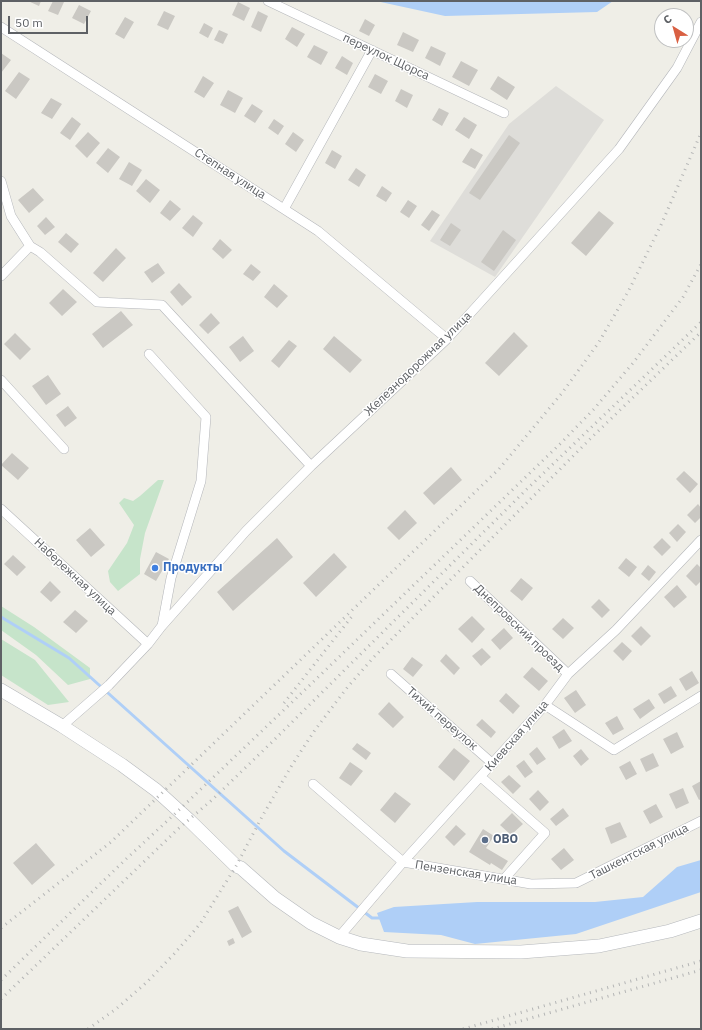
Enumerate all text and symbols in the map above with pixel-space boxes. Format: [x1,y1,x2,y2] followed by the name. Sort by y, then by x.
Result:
[10,8,90,34] scale bar
[654,8,694,48] north arrow
[660,11,674,27] text: С
[15,15,43,30] text: 50 m
[341,31,431,83] street label: переулок Щорса
[192,146,268,202] street label: Степная улица
[361,309,475,419] street label: Железнодорожная улица
[31,535,119,619] street label: Набережная улица
[163,561,222,575] place label: Продукты
[150,563,160,573] marker: Продукты
[471,581,567,675] street label: Днепровский проезд
[404,684,480,754] street label: Тихий переулок
[482,697,552,775] street label: Киевская улица
[587,821,691,883] street label: Ташкентская улица
[493,833,518,847] place label: ОВО
[480,835,490,845] marker: ОВО
[414,858,518,888] street label: Пензенская улица

